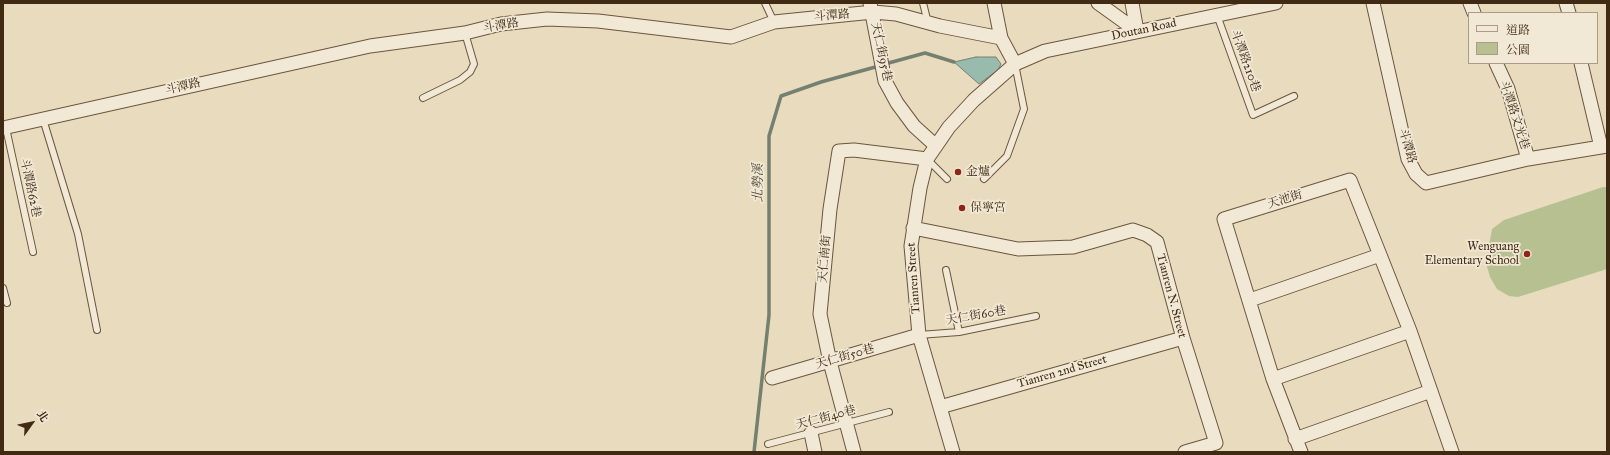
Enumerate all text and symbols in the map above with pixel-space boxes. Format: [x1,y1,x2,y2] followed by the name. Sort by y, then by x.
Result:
[813,7,851,25] street label: 斗潭路
[1468,12,1598,64] legend
[482,16,520,36] street label: 斗潭路
[1110,16,1178,44] street label: Doutan Road
[868,21,894,83] street label: 天仁街95巷
[1506,23,1530,37] text: 道路
[1227,28,1263,94] street label: 斗潭路210巷
[1506,43,1530,57] text: 公園
[164,76,202,98] street label: 斗潭路
[1496,79,1532,151] street label: 斗潭路文光巷
[1395,127,1419,165] street label: 斗潭路
[17,157,43,219] street label: 斗潭路62巷
[751,164,767,202] water label: 北勢溪
[966,165,990,179] place label: 金爐
[953,167,963,177] marker: 金爐
[1266,188,1304,212] street label: 天池街
[970,201,1006,215] place label: 保寧宮
[957,203,967,213] marker: 保寧宮
[816,234,834,284] street label: 天仁南街
[1425,240,1519,268] place label: Wenguang Elementary School
[904,242,924,314] street label: Tianren Street
[1522,249,1532,259] marker: Wenguang Elementary School
[1153,252,1189,340] street label: Tianren N. Street
[945,304,1007,328] street label: 天仁街60巷
[814,342,876,372] street label: 天仁街50巷
[1016,352,1108,392] street label: Tianren 2nd Street
[12,403,52,443] north arrow
[794,403,858,433] street label: 天仁街40巷
[34,408,51,424] text: 北

